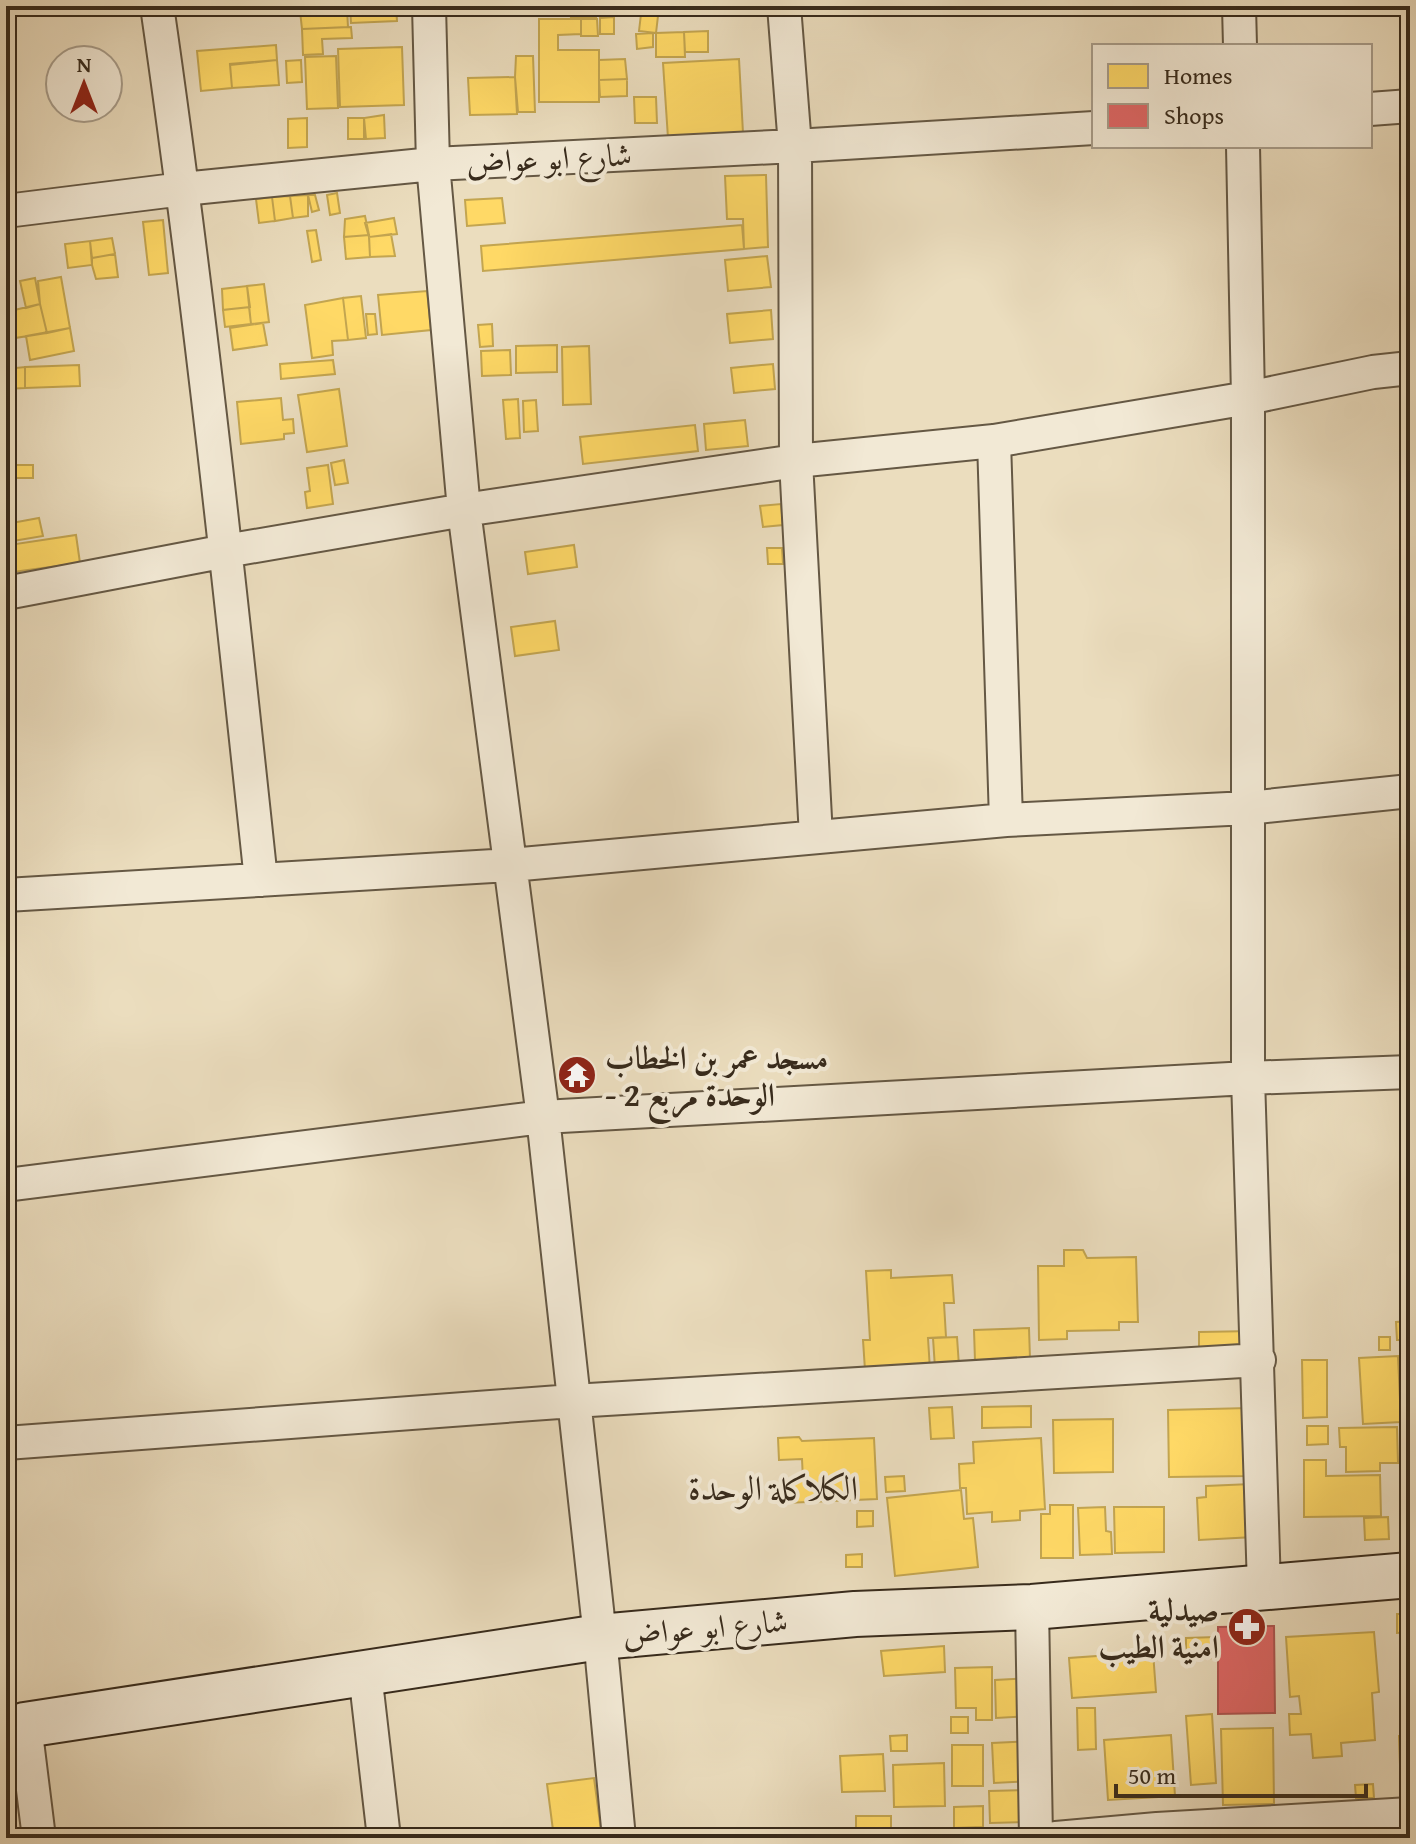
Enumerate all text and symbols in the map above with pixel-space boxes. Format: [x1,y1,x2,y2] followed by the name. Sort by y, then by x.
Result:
[44,44,124,124] north arrow
[1092,44,1372,148] legend
[77,48,92,80] text: N
[1164,58,1233,93] text: Homes
[1164,98,1224,133] text: Shops
[465,130,633,190] street label: شارع ابو عواض
[605,1034,828,1125] place label: مسجد عمر بن الخطاب - الوحدة مربع 2
[556,1054,598,1096] temple icon: مسجد عمر بن الخطاب - الوحدة مربع 2
[688,1463,858,1512] district label: الكلاكلة الوحدة
[1099,1586,1219,1670] place label: صيدلية امنية الطيب
[620,1596,790,1662] street label: شارع ابو عواض
[1226,1606,1268,1648] pharmacy icon: صيدلية امنية الطيب
[1116,1748,1366,1798] scale bar
[1128,1758,1176,1793] text: 50 m

